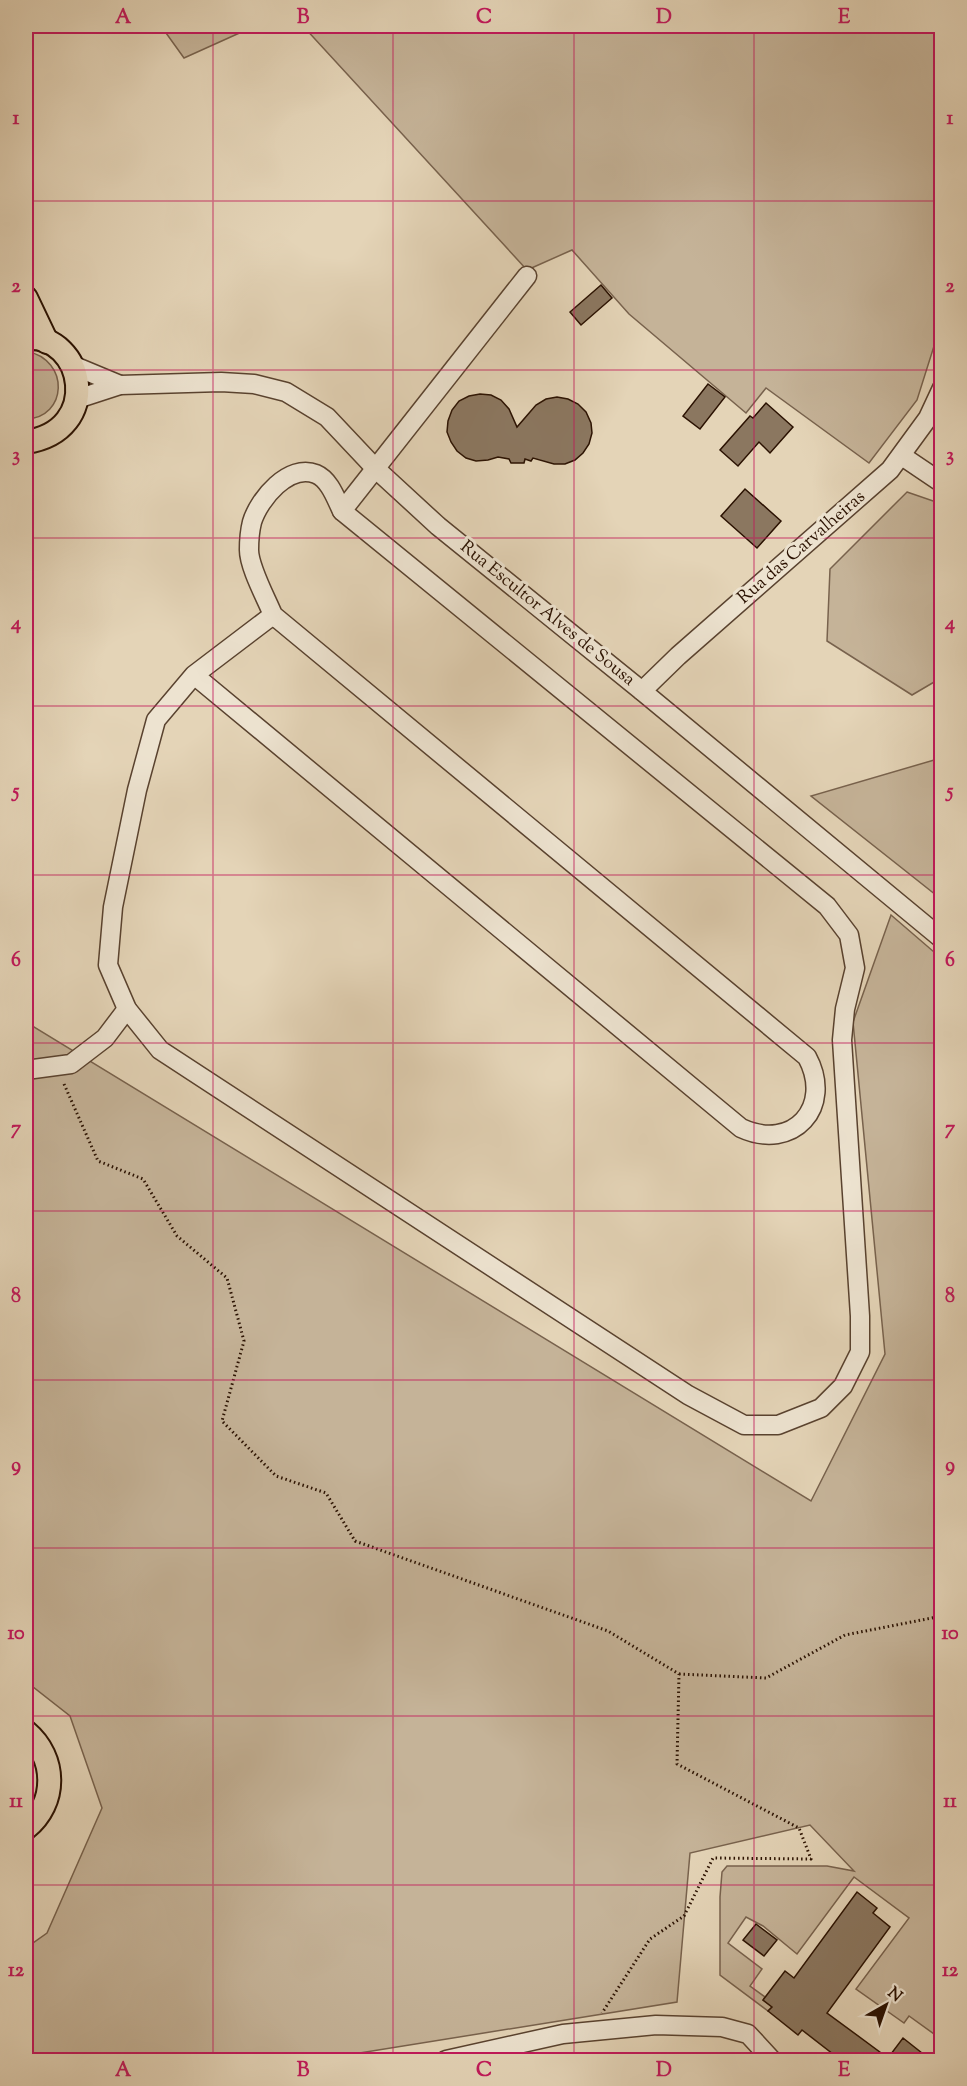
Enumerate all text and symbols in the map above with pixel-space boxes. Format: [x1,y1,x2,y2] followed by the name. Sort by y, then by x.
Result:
[115,4,132,33] text: A
[297,4,310,33] text: B
[476,4,492,33] text: C
[656,4,672,33] text: D
[838,4,851,33] text: E
[13,105,20,134] text: 1
[947,105,954,134] text: 1
[11,273,21,302] text: 2
[945,273,955,302] text: 2
[12,442,20,471] text: 3
[946,442,954,471] text: 3
[732,485,872,611] street label: Rua das Carvalheiras
[454,535,640,693] street label: Rua Escultor Alves de Sousa
[10,610,21,639] text: 4
[944,610,955,639] text: 4
[11,778,20,807] text: 5
[945,778,954,807] text: 5
[11,947,21,976] text: 6
[945,947,955,976] text: 6
[11,1115,22,1144] text: 7
[945,1115,956,1144] text: 7
[11,1283,21,1312] text: 8
[945,1283,955,1312] text: 8
[11,1452,21,1481] text: 9
[945,1452,955,1481] text: 9
[7,1620,25,1649] text: 10
[941,1620,959,1649] text: 10
[9,1788,23,1817] text: 11
[943,1788,957,1817] text: 11
[8,1957,25,1986] text: 12
[942,1957,959,1986] text: 12
[856,1975,916,2035] north arrow
[882,1983,906,2008] text: N
[115,2057,132,2086] text: A
[297,2057,310,2086] text: B
[476,2057,492,2086] text: C
[656,2057,672,2086] text: D
[838,2057,851,2086] text: E

